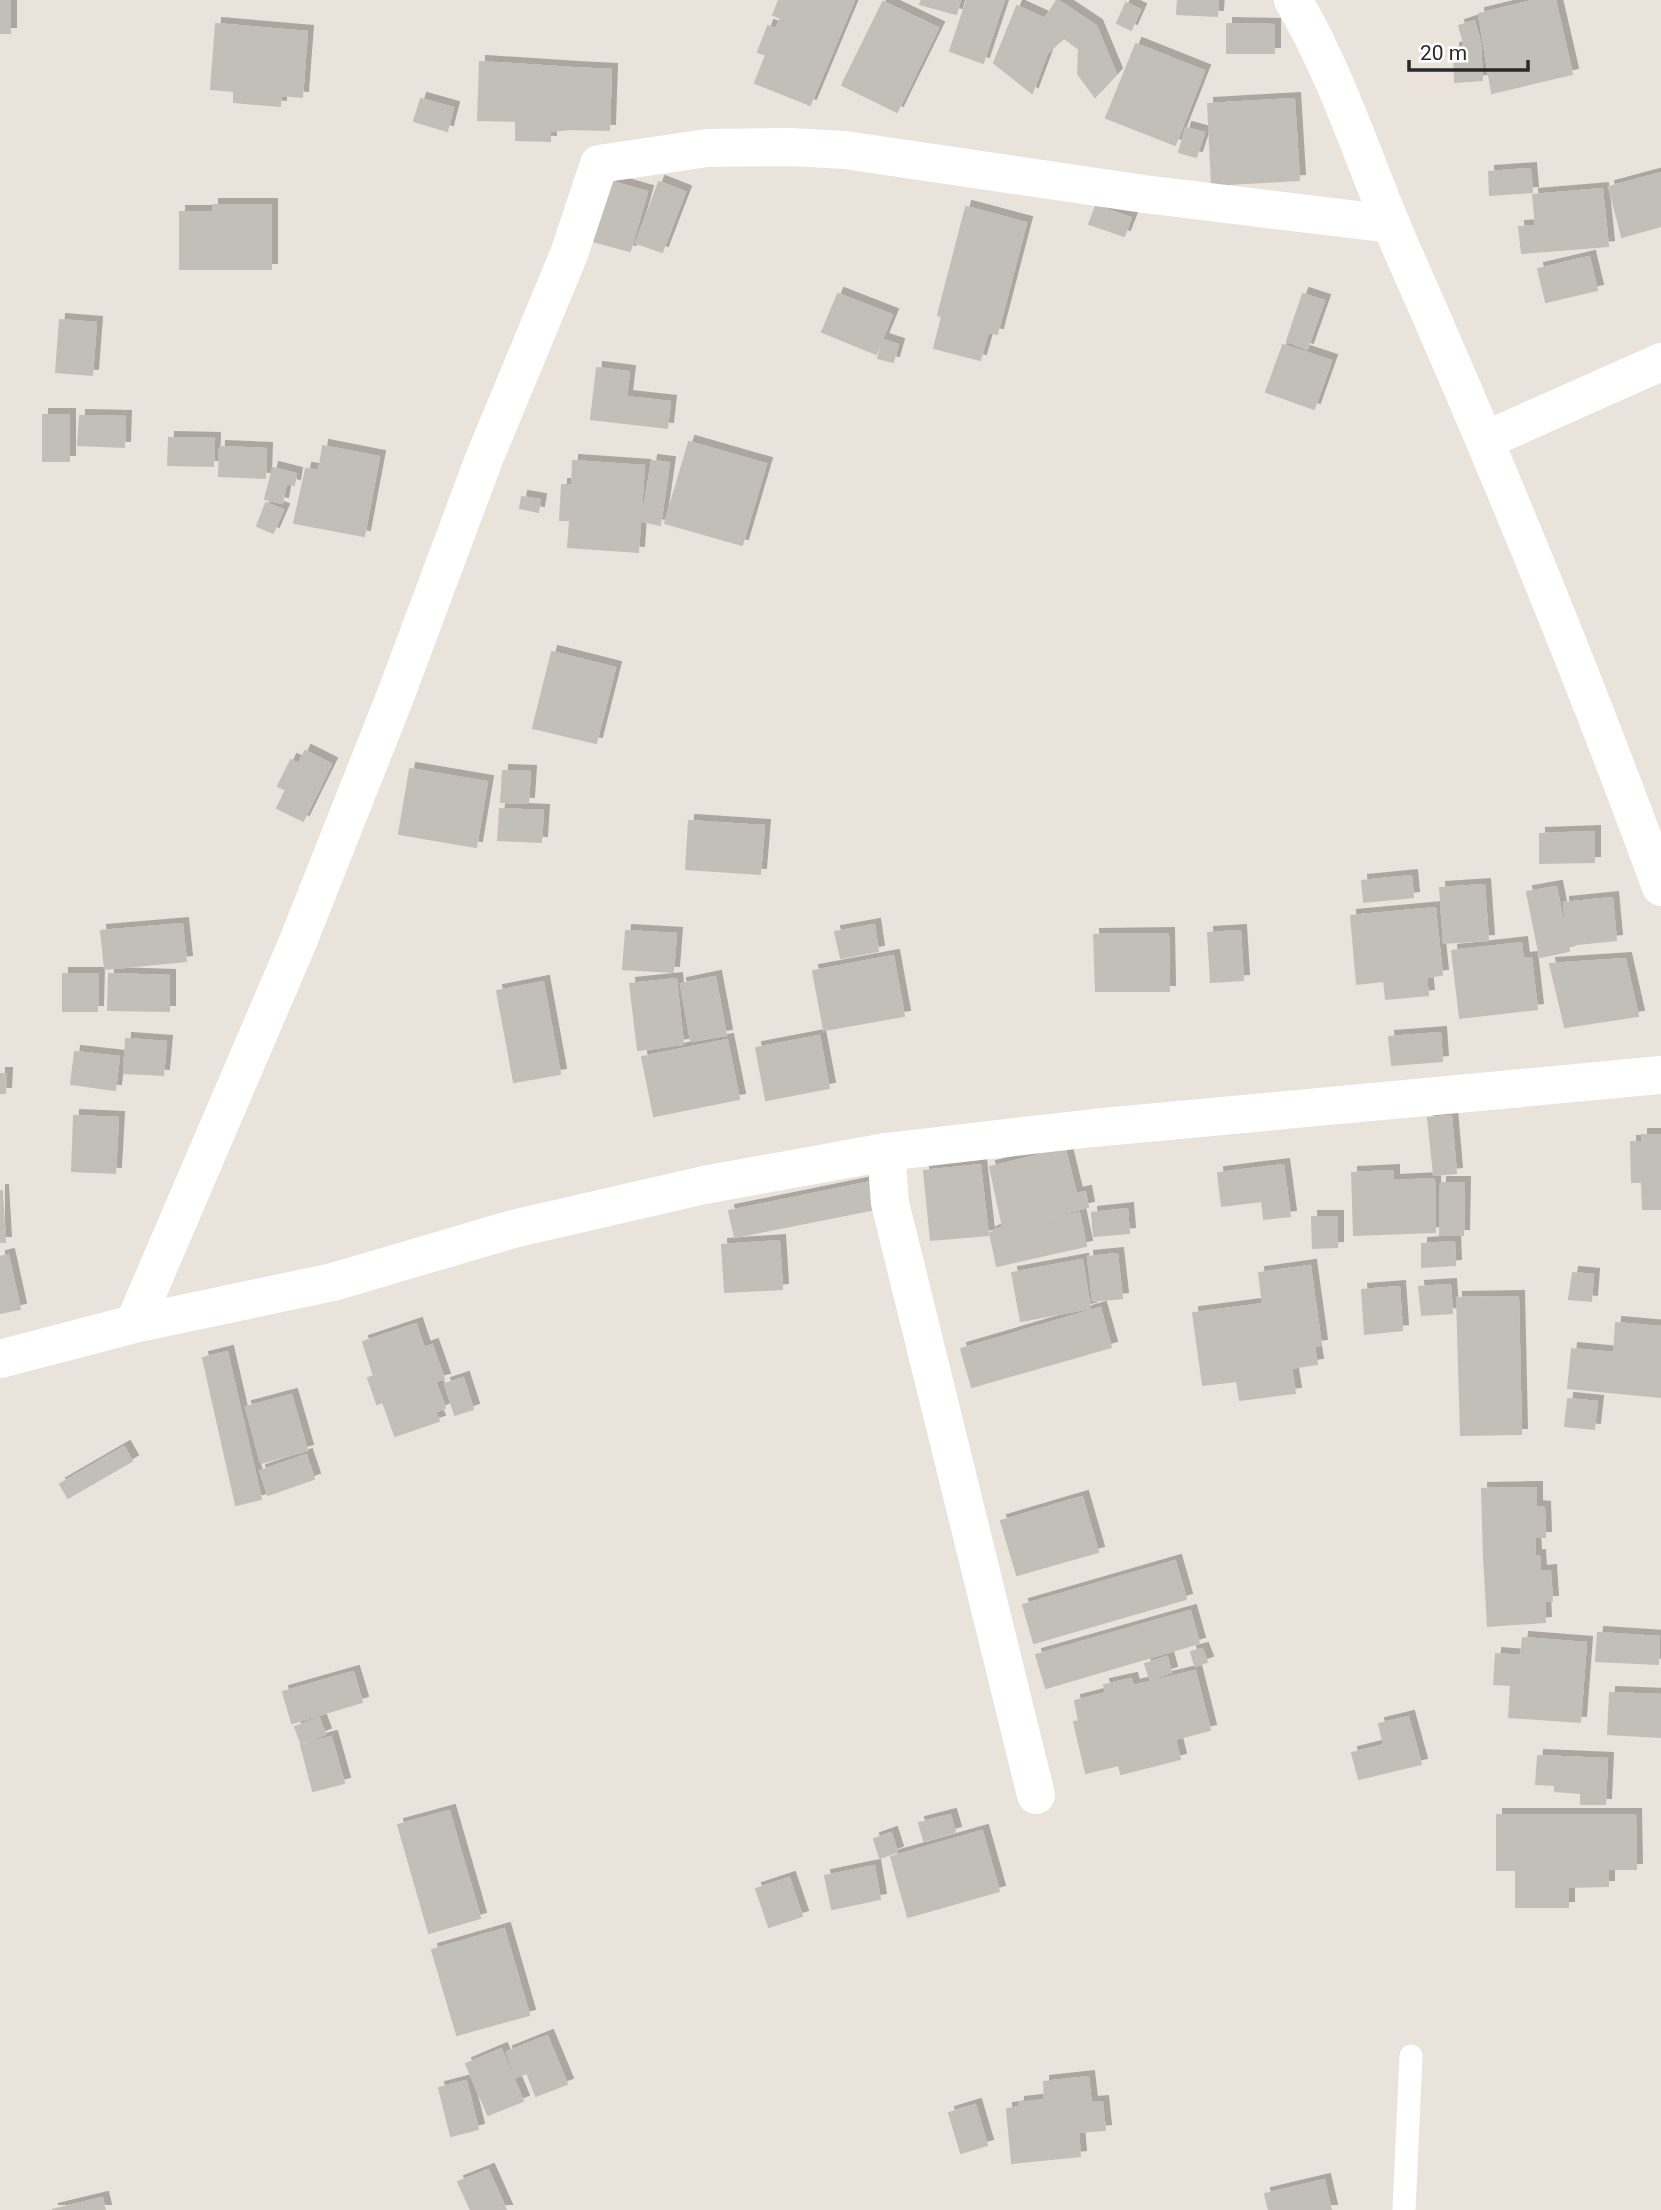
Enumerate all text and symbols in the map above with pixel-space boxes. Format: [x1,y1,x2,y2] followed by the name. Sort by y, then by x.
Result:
[1409,28,1528,72] scale bar
[1420,41,1467,65] text: 20 m

